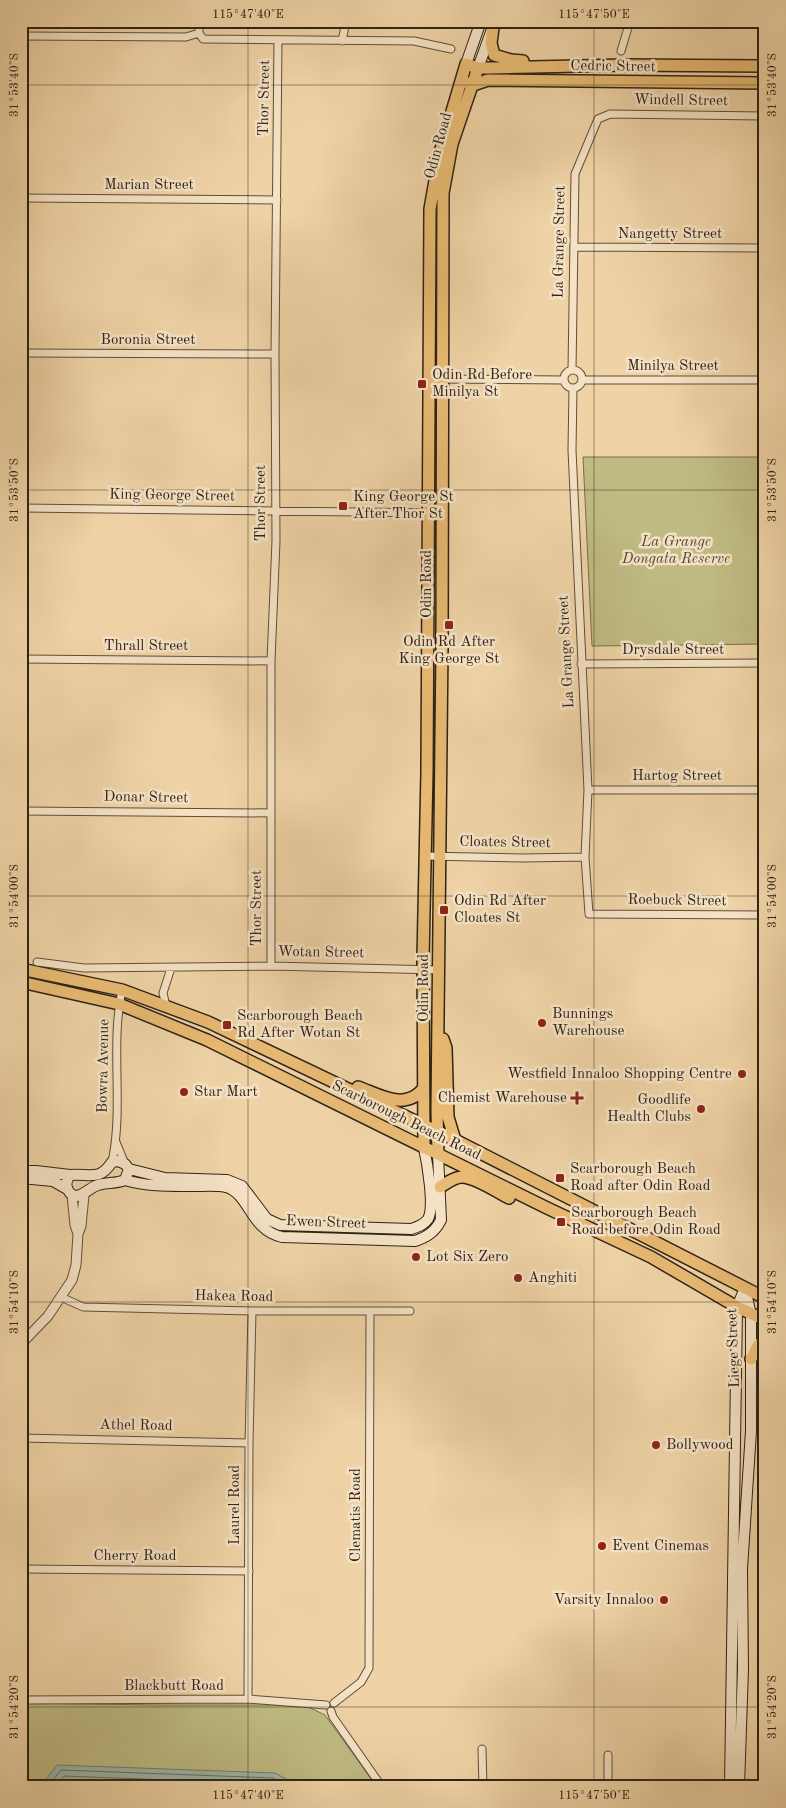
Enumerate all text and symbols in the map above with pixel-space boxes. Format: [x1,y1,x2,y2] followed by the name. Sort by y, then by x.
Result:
[212,8,284,21] text: 115°47'40"E
[558,8,630,21] text: 115°47'50"E
[8,53,21,117] text: 31°53'40"S
[766,53,779,117] text: 31°53'40"S
[570,59,656,75] street label: Cedric Street
[257,60,273,136] street label: Thor Street
[634,93,728,109] street label: Windell Street
[423,111,455,181] street label: Odin Road
[104,178,194,193] street label: Marian Street
[552,185,568,299] street label: La Grange Street
[618,227,722,242] street label: Nangetty Street
[101,333,195,348] street label: Boronia Street
[627,359,719,374] street label: Minilya Street
[432,368,532,400] place label: Odin Rd Before Minilya St
[416,378,428,390] marker: Odin Rd Before Minilya St
[8,458,21,522] text: 31°53'50"S
[766,458,779,522] text: 31°53'50"S
[254,465,269,541] street label: Thor Street
[109,487,235,505] street label: King George Street
[353,490,454,522] place label: King George St After Thor St
[337,500,349,512] marker: King George St After Thor St
[621,535,730,567] park label: La Grange Dongata Reserve
[420,550,435,618] street label: Odin Road
[557,595,577,709] street label: La Grange Street
[443,619,455,631] marker: Odin Rd After King George St
[399,635,499,667] place label: Odin Rd After King George St
[104,639,188,654] street label: Thrall Street
[622,643,724,658] street label: Drysdale Street
[632,769,722,784] street label: Hartog Street
[103,790,189,806] street label: Donar Street
[459,835,551,851] street label: Cloates Street
[8,864,21,928] text: 31°54'00"S
[766,864,779,928] text: 31°54'00"S
[250,870,265,946] street label: Thor Street
[627,893,727,909] street label: Roebuck Street
[454,894,546,926] place label: Odin Rd After Cloates St
[438,904,450,916] marker: Odin Rd After Cloates St
[278,945,364,961] street label: Wotan Street
[417,954,432,1022] street label: Odin Road
[552,1007,624,1039] place label: Bunnings Warehouse
[237,1009,363,1041] place label: Scarborough Beach Rd After Wotan St
[536,1017,548,1029] marker: Bunnings Warehouse
[96,1018,112,1113] street label: Bowra Avenue
[221,1019,233,1031] marker: Scarborough Beach Rd After Wotan St
[507,1067,732,1082] place label: Westfield Innaloo Shopping Centre
[736,1068,748,1080] marker: Westfield Innaloo Shopping Centre
[329,1078,483,1164] street label: Scarborough Beach Road
[194,1085,258,1100] place label: Star Mart
[178,1086,190,1098] marker: Star Mart
[438,1091,567,1106] place label: Chemist Warehouse
[571,1092,583,1104] marker: Chemist Warehouse
[607,1093,691,1125] place label: Goodlife Health Clubs
[695,1103,707,1115] marker: Goodlife Health Clubs
[570,1162,711,1194] place label: Scarborough Beach Road after Odin Road
[554,1172,566,1184] marker: Scarborough Beach Road after Odin Road
[571,1206,721,1238] place label: Scarborough Beach Road before Odin Road
[286,1214,366,1232] street label: Ewen Street
[555,1216,567,1228] marker: Scarborough Beach Road before Odin Road
[426,1250,509,1265] place label: Lot Six Zero
[410,1251,422,1263] marker: Lot Six Zero
[8,1270,21,1334] text: 31°54'10"S
[766,1270,779,1334] text: 31°54'10"S
[528,1271,577,1286] place label: Anghiti
[512,1272,524,1284] marker: Anghiti
[194,1289,274,1305] street label: Hakea Road
[725,1308,743,1388] street label: Liege Street
[99,1418,173,1434] street label: Athel Road
[666,1438,734,1453] place label: Bollywood
[650,1439,662,1451] marker: Bollywood
[228,1465,243,1545] street label: Laurel Road
[349,1468,364,1562] street label: Clematis Road
[612,1539,709,1554] place label: Event Cinemas
[596,1540,608,1552] marker: Event Cinemas
[94,1549,177,1564] street label: Cherry Road
[554,1593,654,1608] place label: Varsity Innaloo
[658,1594,670,1606] marker: Varsity Innaloo
[8,1675,21,1739] text: 31°54'20"S
[766,1675,779,1739] text: 31°54'20"S
[124,1679,224,1694] street label: Blackbutt Road
[212,1789,284,1802] text: 115°47'40"E
[558,1789,630,1802] text: 115°47'50"E

